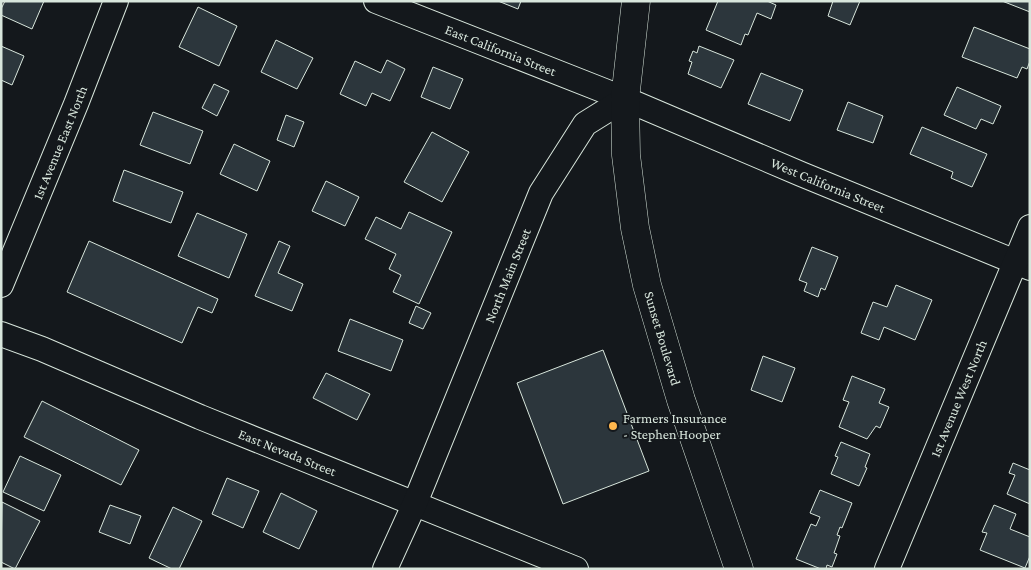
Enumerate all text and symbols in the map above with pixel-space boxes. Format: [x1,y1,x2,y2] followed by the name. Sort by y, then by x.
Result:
[443,21,559,79] street label: East California Street
[29,83,90,202] street label: 1st Avenue East North
[768,154,888,216] street label: West California Street
[481,226,534,325] street label: North Main Street
[641,289,684,388] street label: Sunset Boulevard
[927,337,990,459] street label: 1st Avenue West North
[623,410,727,442] place label: Farmers Insurance - Stephen Hooper
[607,420,619,432] marker: Farmers Insurance - Stephen Hooper
[236,425,339,479] street label: East Nevada Street

